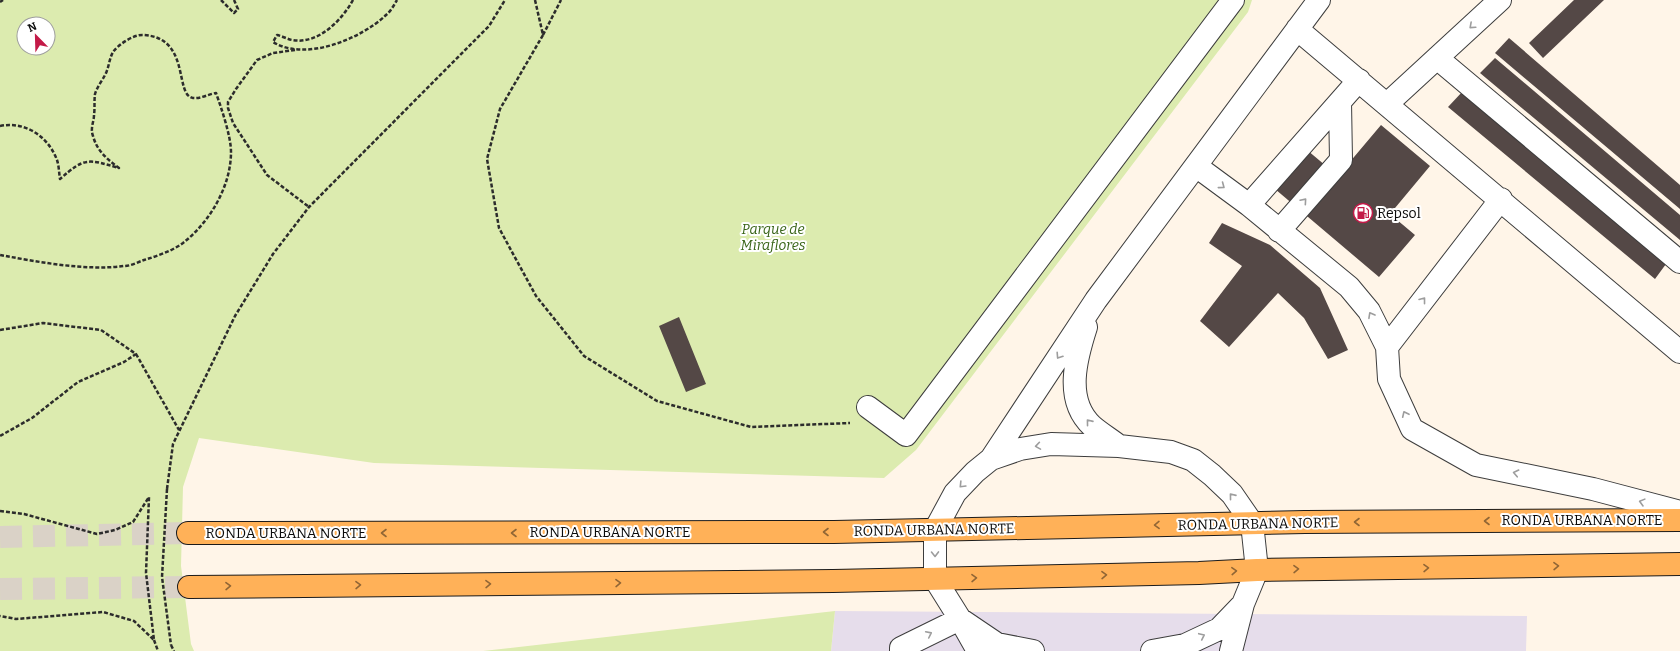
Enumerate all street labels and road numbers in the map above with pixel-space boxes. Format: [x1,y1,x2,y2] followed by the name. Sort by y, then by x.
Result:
[1502,512,1662,529] street label: RONDA URBANA NORTE
[1177,514,1339,534] street label: RONDA URBANA NORTE
[853,520,1015,540] street label: RONDA URBANA NORTE
[530,524,690,541] street label: RONDA URBANA NORTE
[206,525,366,542] street label: RONDA URBANA NORTE

